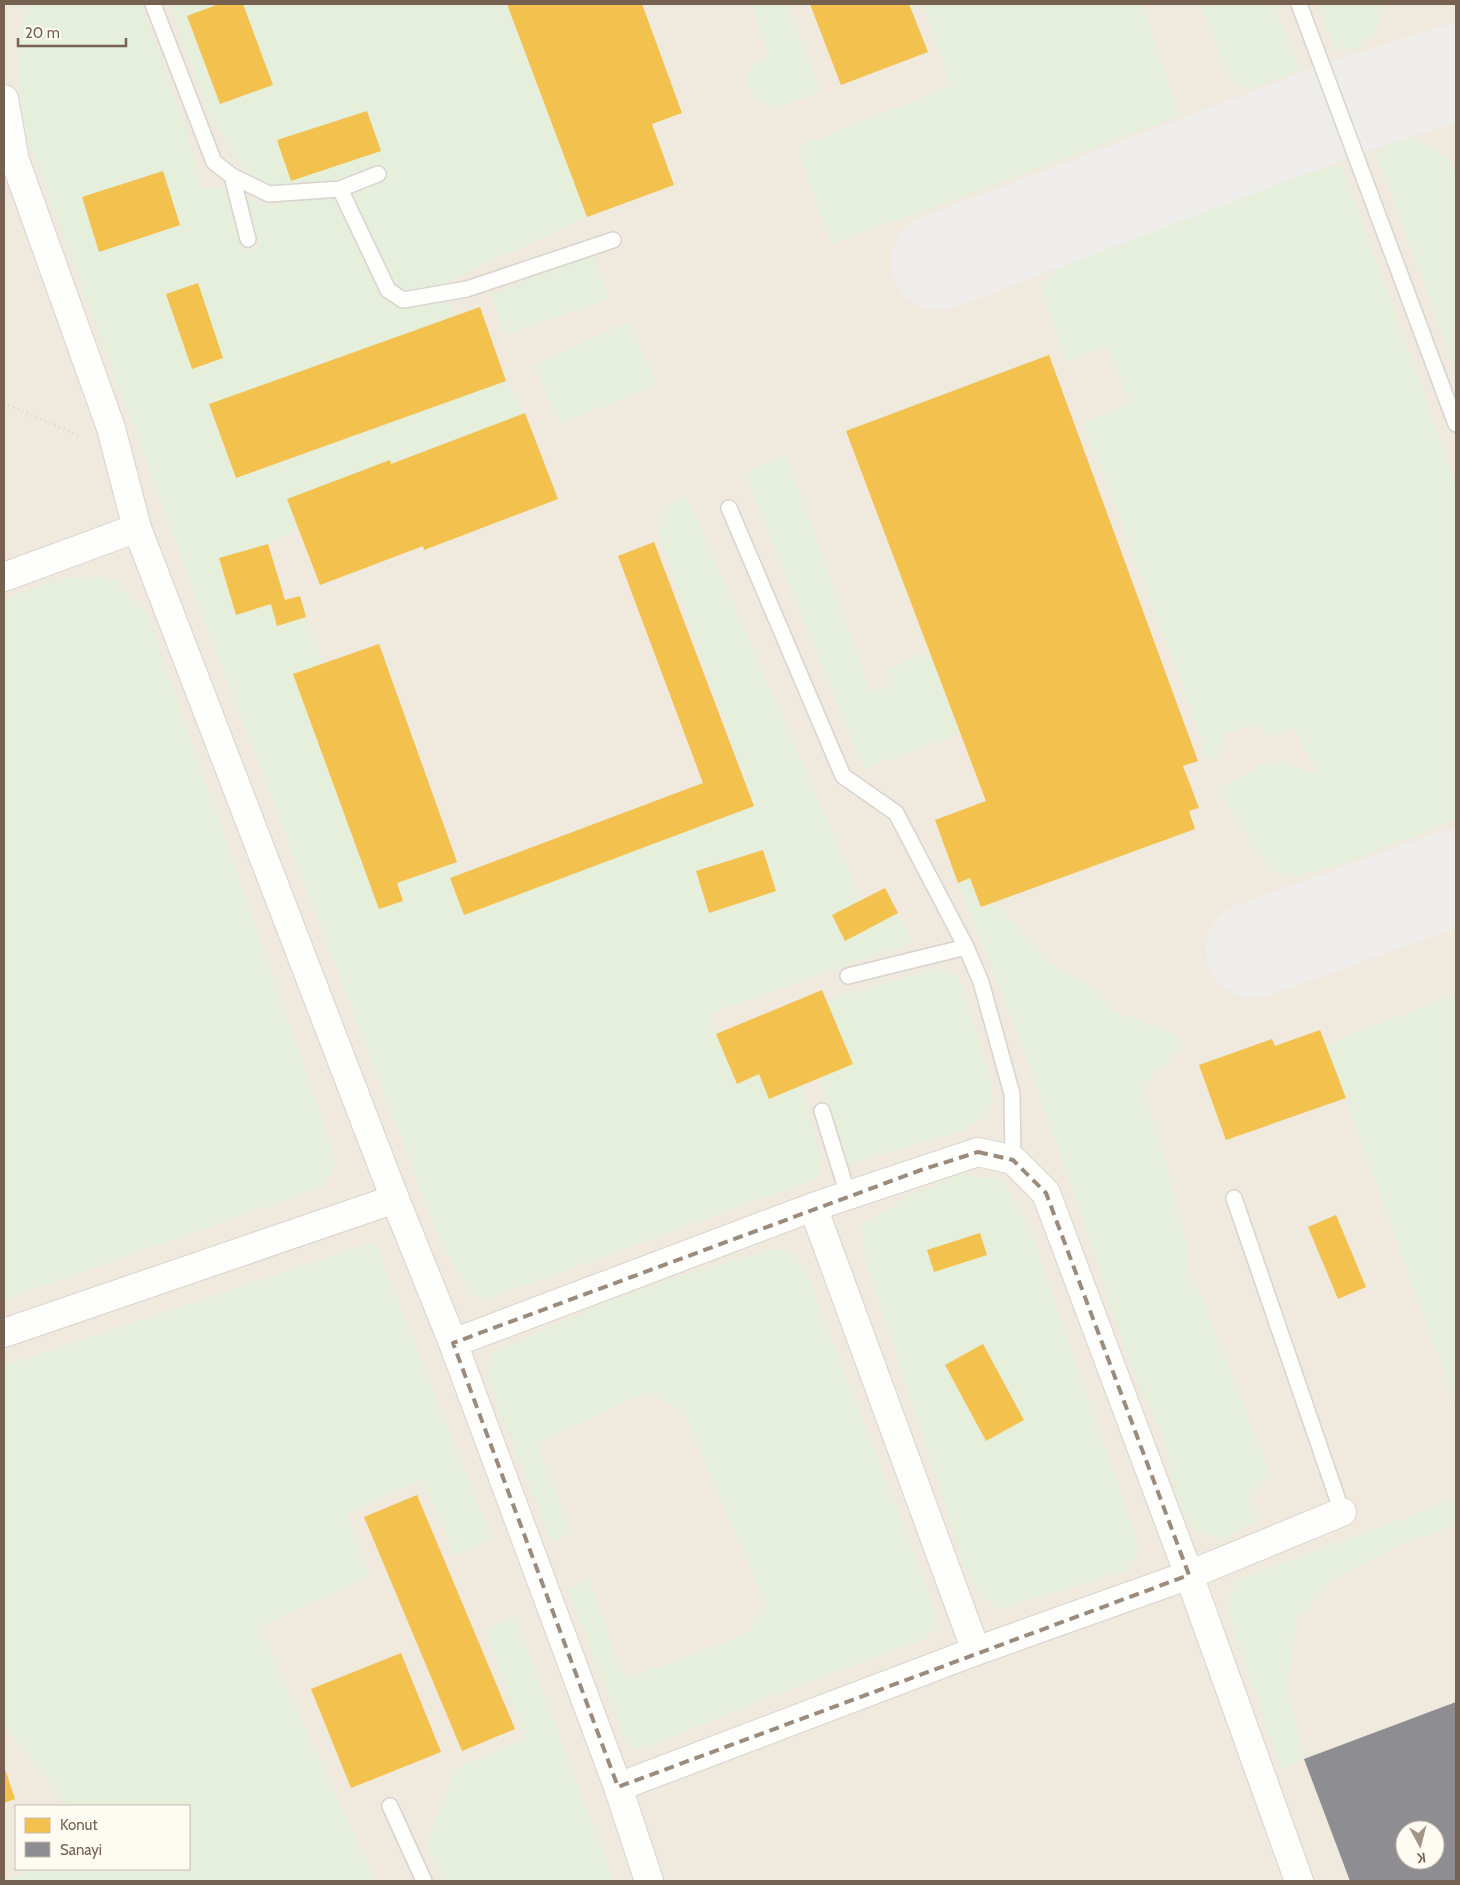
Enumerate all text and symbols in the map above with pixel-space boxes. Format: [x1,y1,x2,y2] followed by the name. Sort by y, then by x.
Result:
[18,15,125,47] scale bar
[25,24,60,42] text: 20 m
[15,1805,190,1870] legend
[60,1816,98,1834] text: Konut
[1395,1820,1445,1870] north arrow
[60,1841,102,1859] text: Sanayi
[1416,1848,1427,1867] text: K

